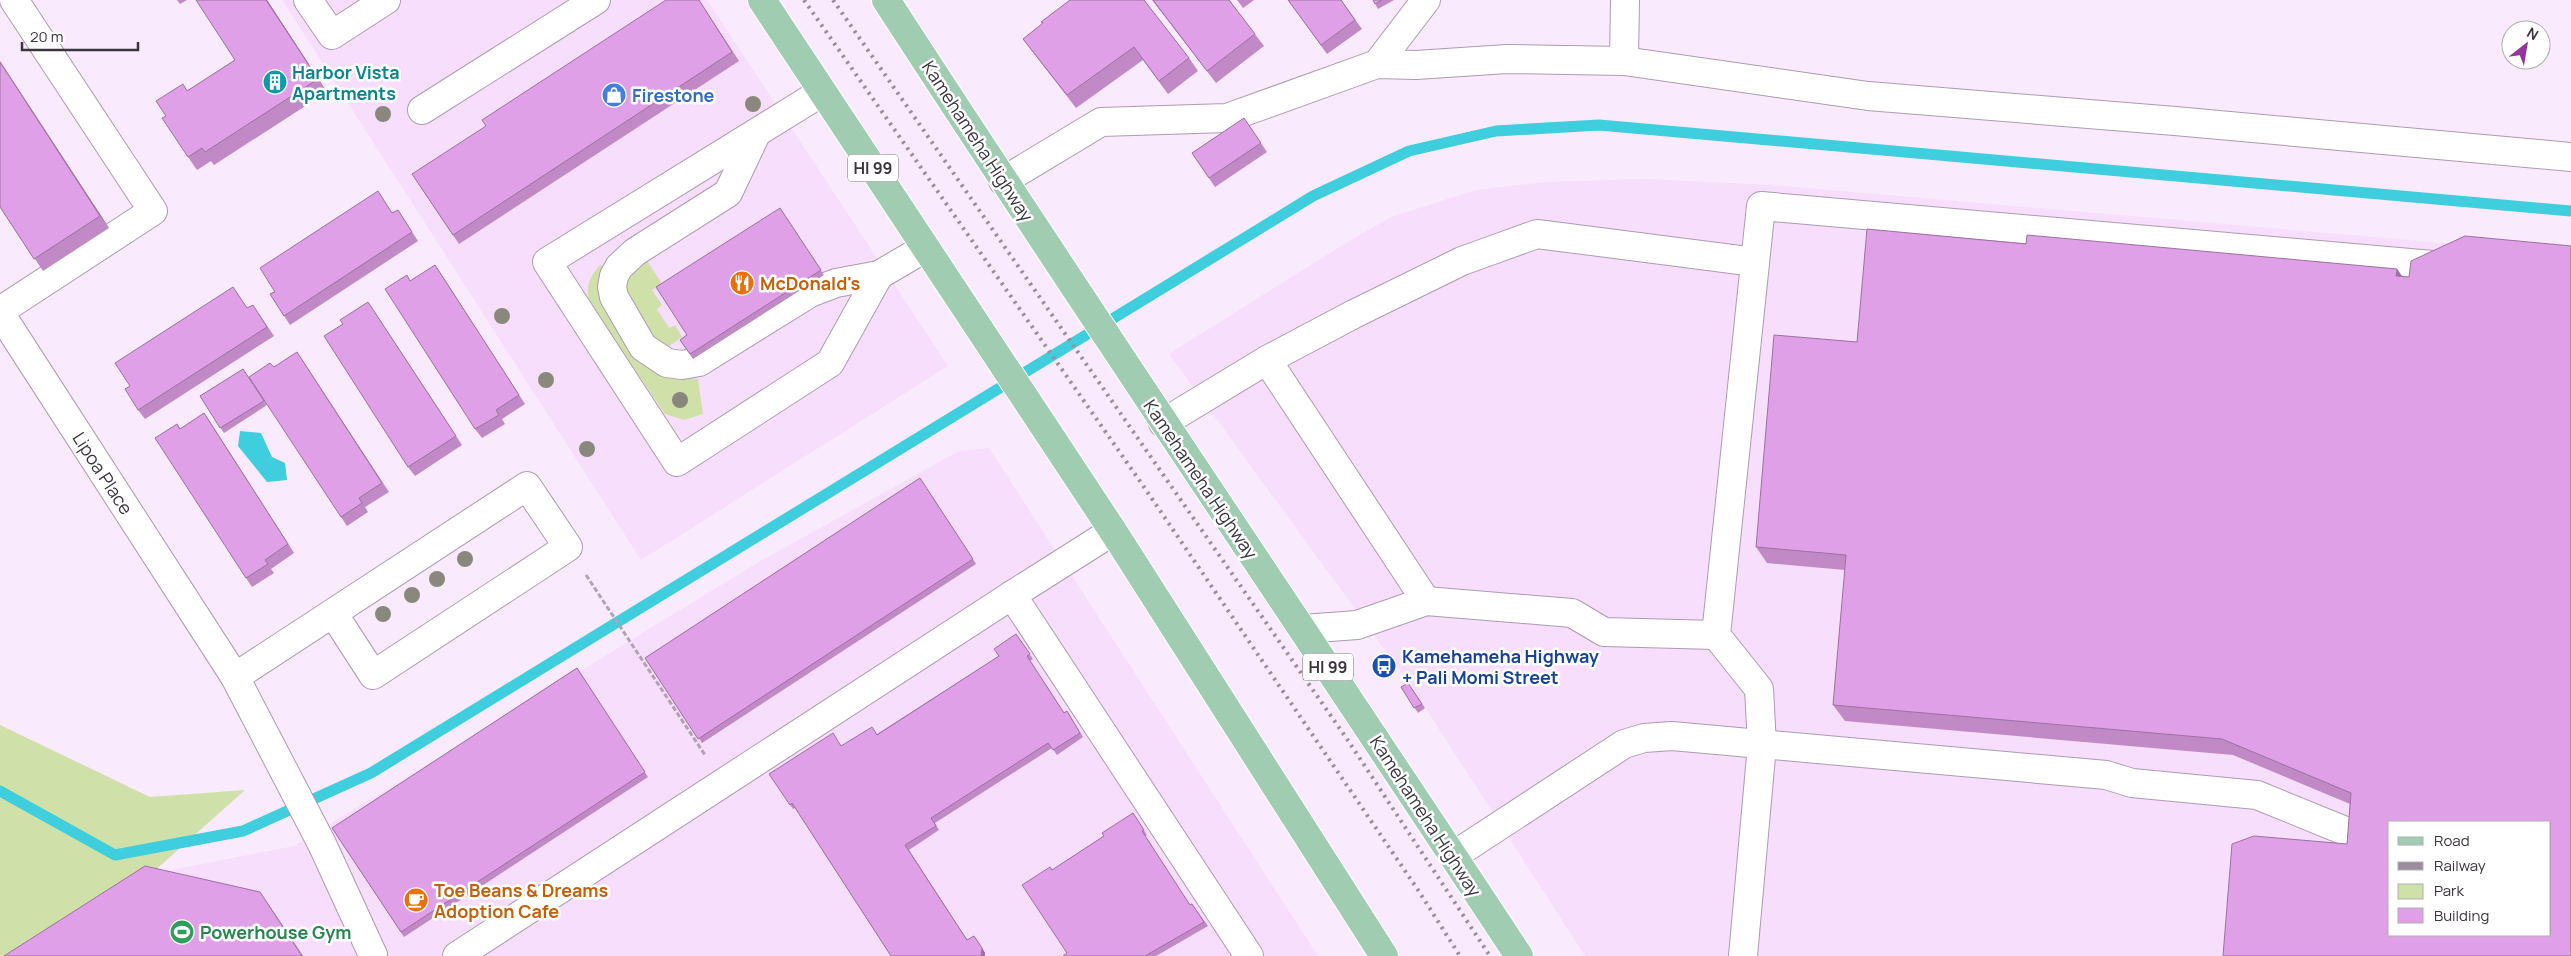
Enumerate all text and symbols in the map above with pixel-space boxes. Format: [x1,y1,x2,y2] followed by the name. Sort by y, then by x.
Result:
[22,20,139,52] scale bar
[2501,20,2551,70] north arrow
[2524,23,2542,44] text: N
[30,26,63,47] text: 20 m
[917,56,1039,226] street label: Kamehameha Highway
[292,60,400,105] place label: Harbor Vista Apartments
[262,69,288,95] building icon: Harbor Vista Apartments
[601,82,627,108] shop icon: Firestone
[632,83,715,107] place label: Firestone
[848,154,898,182] road number: HI 99
[729,270,755,296] restaurant icon: McDonald's
[760,271,861,295] place label: McDonald's
[1139,395,1264,564] street label: Kamehameha Highway
[67,427,139,519] street label: Lipoa Place
[1402,644,1599,689] place label: Kamehameha Highway + Pali Momi Street
[1371,653,1397,679] bus stop icon: Kamehameha Highway + Pali Momi Street
[1303,654,1353,680] road number: HI 99
[1365,731,1487,901] street label: Kamehameha Highway
[2388,821,2551,936] legend
[2434,830,2470,851] text: Road
[2434,855,2486,876] text: Railway
[434,878,608,923] place label: Toe Beans & Dreams Adoption Cafe
[2434,880,2464,901] text: Park
[403,887,429,913] cafe icon: Toe Beans & Dreams Adoption Cafe
[2434,905,2489,926] text: Building
[169,919,195,945] sports icon: Powerhouse Gym
[200,920,351,944] place label: Powerhouse Gym

